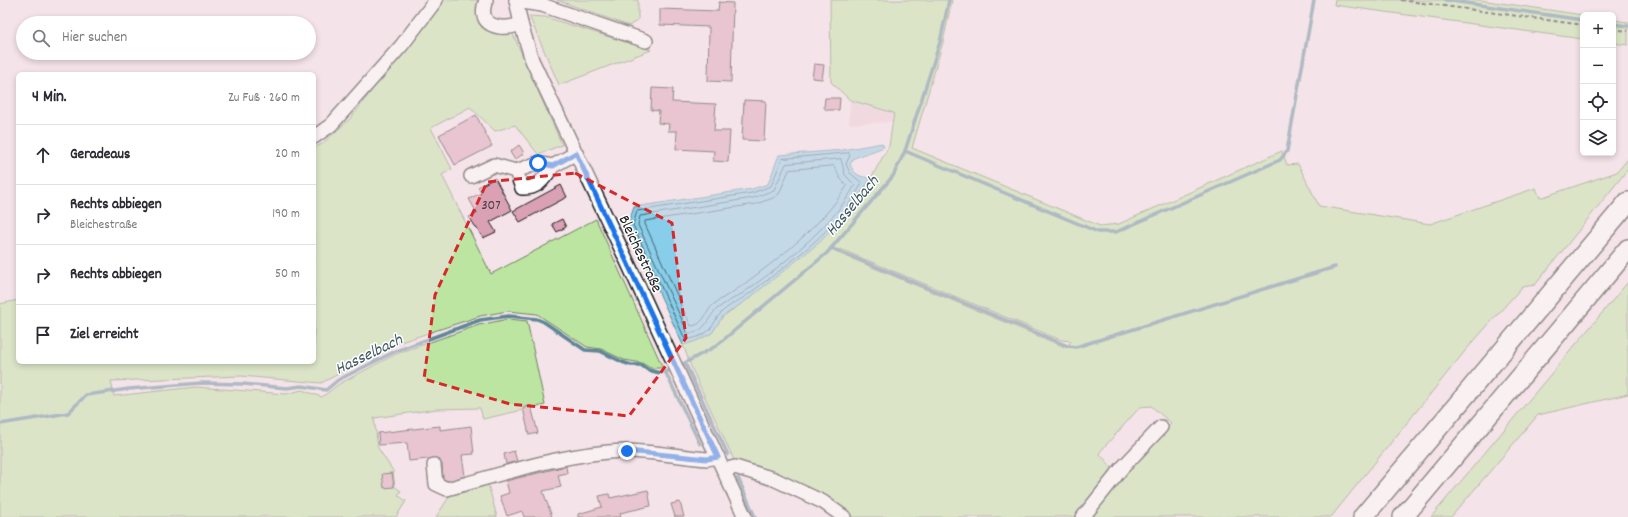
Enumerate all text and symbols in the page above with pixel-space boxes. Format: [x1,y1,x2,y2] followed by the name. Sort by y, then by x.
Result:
[1580,12,1616,156] map controls
[1580,12,1616,48] button: +
[16,16,316,60] search box
[30,27,52,49] icon: search
[62,27,127,49] text: Hier suchen
[1580,48,1616,84] button: −
[1580,84,1616,120] button: locate
[32,86,67,110] text: 4 Min.
[228,89,300,108] text: Zu Fuß · 260 m
[1580,120,1616,156] button: layers
[32,144,54,166] icon: ahead
[70,144,130,166] text: Geradeaus
[275,145,300,164] text: 20 m
[529,154,547,172] route start
[821,171,887,242] water label: Hasselbach
[70,194,162,216] text: Rechts abbiegen
[481,196,501,216] house number: 307
[32,204,54,226] icon: right
[272,205,300,224] text: 190 m
[612,212,668,296] street label: Bleichestraße
[70,216,137,235] text: Bleichestraße
[32,264,54,286] icon: right
[70,264,162,286] text: Rechts abbiegen
[275,265,300,284] text: 50 m
[32,324,54,346] icon: arrive
[70,324,138,346] text: Ziel erreicht
[331,328,408,382] water label: Hasselbach
[618,442,636,460] route end

